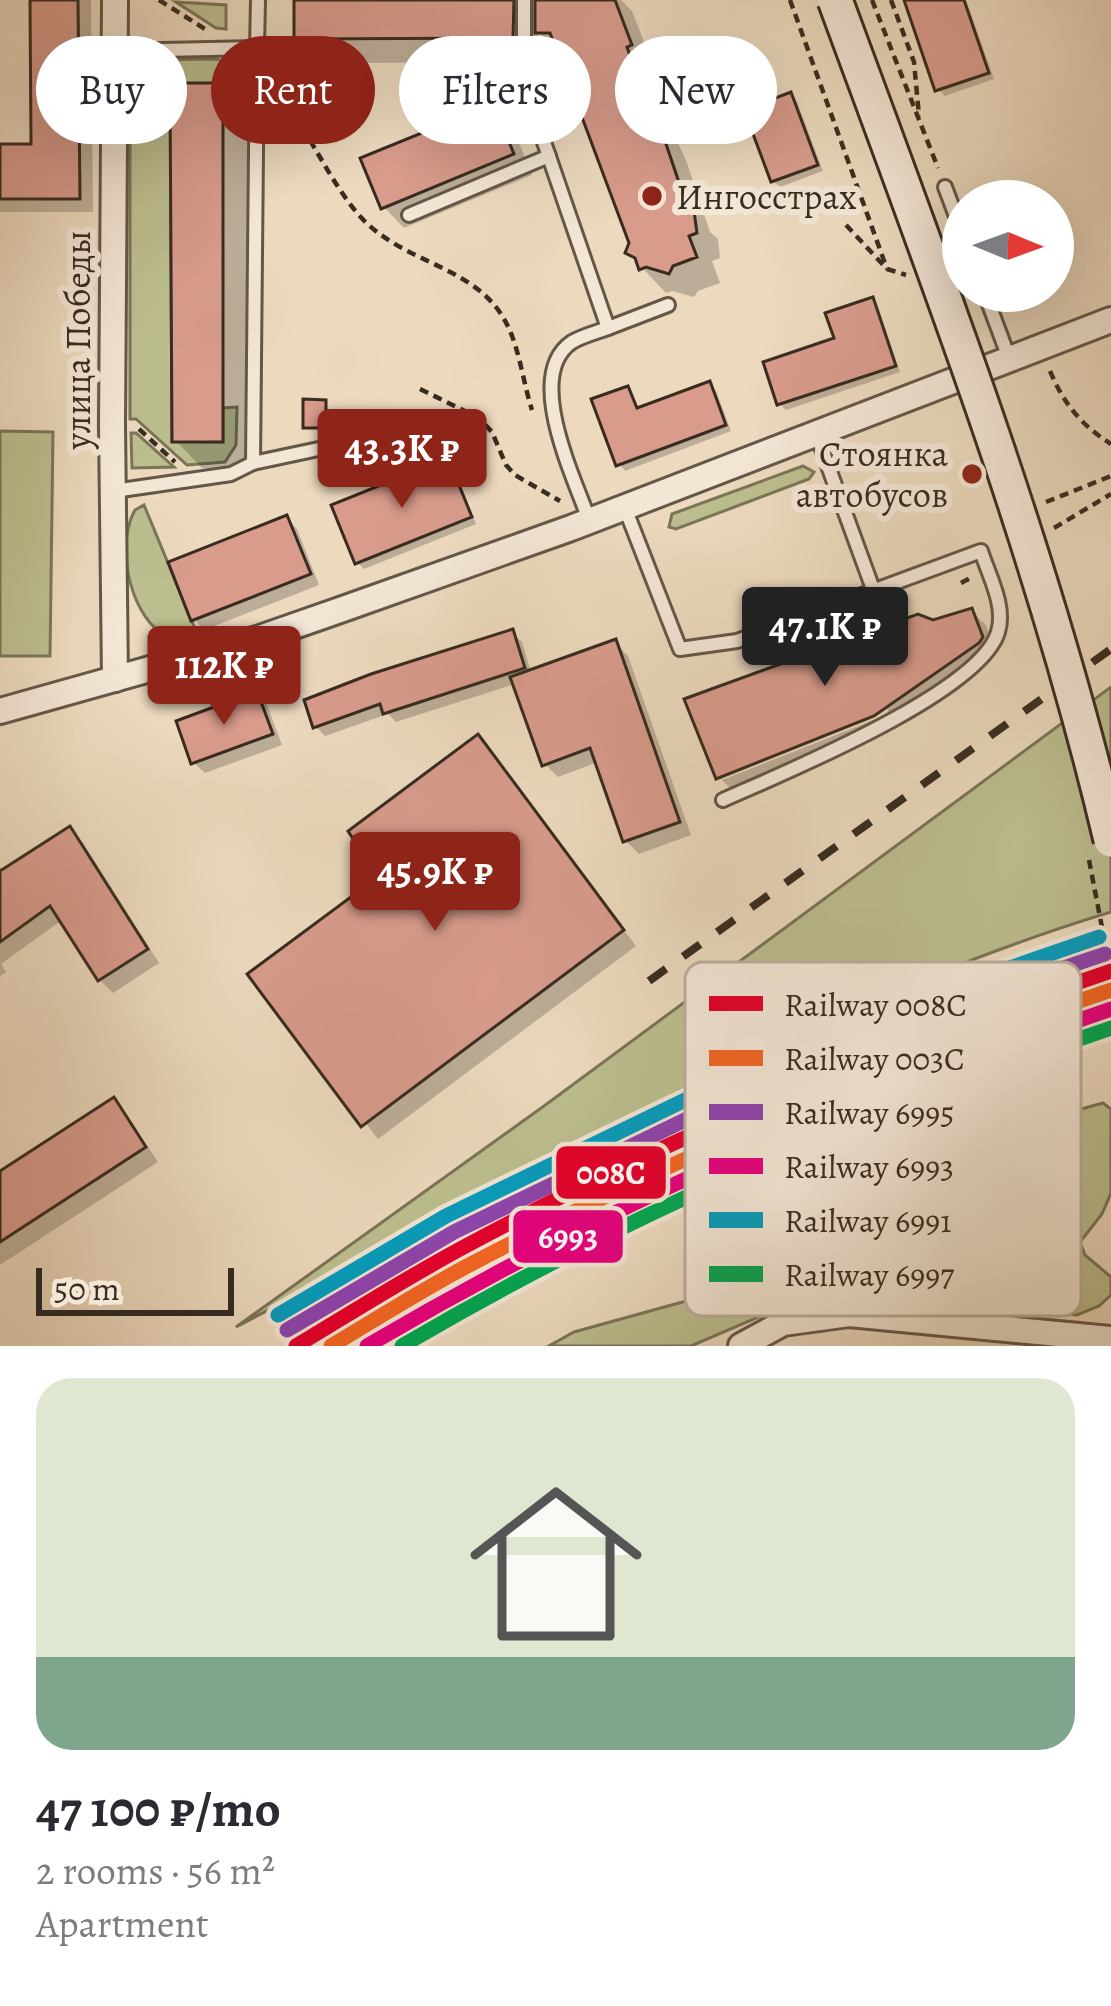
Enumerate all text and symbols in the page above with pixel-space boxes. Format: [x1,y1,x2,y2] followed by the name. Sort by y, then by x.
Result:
[36,36,187,144] chip: Buy
[211,36,375,144] chip: Rent
[399,36,591,144] chip: Filters
[615,36,777,144] chip: New
[676,172,857,221] place label: Ингосстрах
[942,180,1074,312] north arrow
[942,180,1074,312] map controls
[639,183,665,209] marker: Ингосстрах
[53,230,102,451] street label: улица Победы
[291,409,513,511] pin: 43.3K ₽
[345,421,459,474] text: 43.3K ₽
[796,429,948,519] place label: Стоянка автобусов
[959,461,985,487] marker: Стоянка автобусов
[714,587,936,689] pin: 47.1K ₽
[769,599,881,652] text: 47.1K ₽
[126,626,322,728] pin: 112K ₽
[175,638,273,691] text: 112K ₽
[324,832,546,934] pin: 45.9K ₽
[377,844,493,897] text: 45.9K ₽
[685,962,1081,1316] legend
[784,982,967,1027] text: Railway 008С
[784,1036,965,1081] text: Railway 003С
[784,1090,954,1135] text: Railway 6995
[554,1144,668,1201] line badge: 008С
[784,1144,954,1189] text: Railway 6993
[576,1150,646,1195] text: 008С
[784,1198,952,1243] text: Railway 6991
[511,1208,625,1265] line badge: 6993
[538,1214,598,1259] text: 6993
[784,1252,954,1297] text: Railway 6997
[36,1262,234,1315] scale bar
[54,1266,120,1311] text: 50 m
[448,1456,664,1672] icon: home
[36,1774,281,1844] text: 47 100 ₽/mo
[36,1844,275,1897] text: 2 rooms · 56 m²
[36,1897,209,1950] text: Apartment

